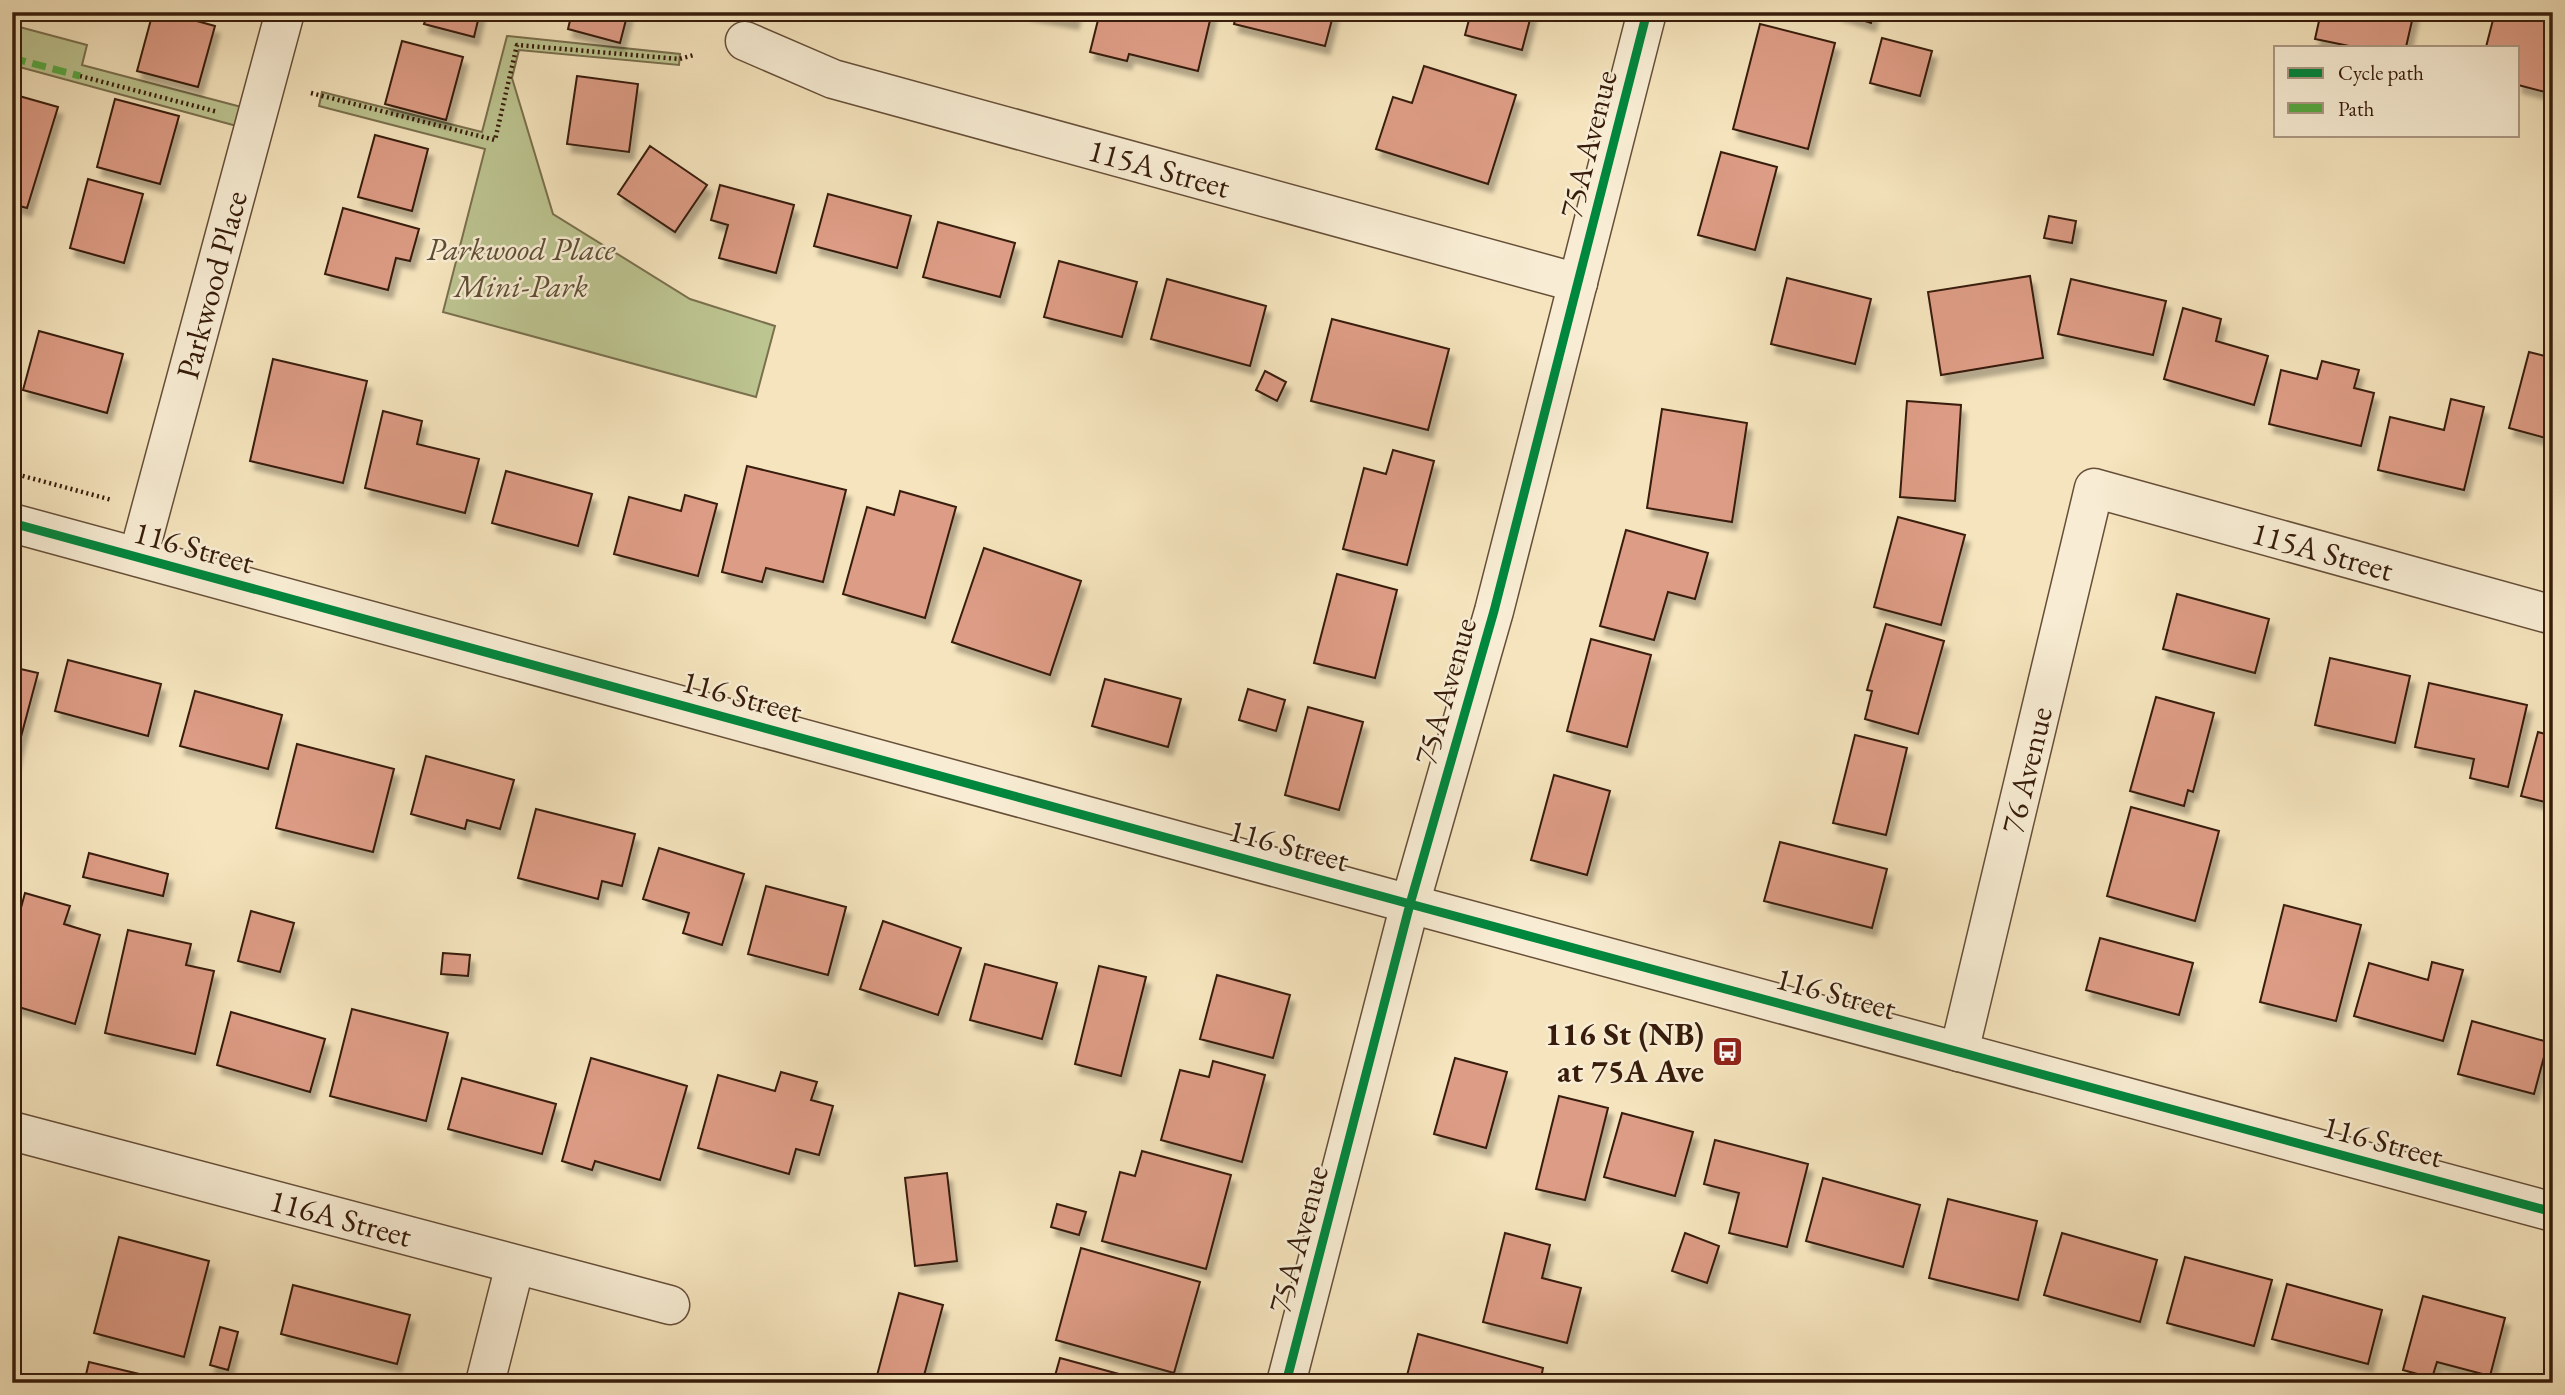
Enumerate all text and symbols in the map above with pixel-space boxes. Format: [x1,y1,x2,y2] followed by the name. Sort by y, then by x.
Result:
[2274,46,2520,136] legend
[2338,59,2424,86] text: Cycle path
[1549,66,1627,222] street label: 75A Avenue
[2338,95,2375,122] text: Path
[1084,129,1235,208] street label: 115A Street
[166,186,257,383] street label: Parkwood Place
[426,228,617,307] park label: Parkwood Place Mini-Park
[129,511,259,583] street label: 116 Street
[2247,512,2398,591] street label: 115A Street
[1404,613,1486,769] street label: 75A Avenue
[677,660,807,732] street label: 116 Street
[1991,702,2062,838] street label: 76 Avenue
[1224,809,1354,881] street label: 116 Street
[1771,957,1901,1029] street label: 116 Street
[1545,1013,1704,1092] place label: 116 St (NB) at 75A Ave
[1710,1035,1744,1069] bus stop icon: 116 St (NB) at 75A Ave
[2318,1105,2448,1177] street label: 116 Street
[1258,1161,1338,1317] street label: 75A Avenue
[265,1179,416,1257] street label: 116A Street

